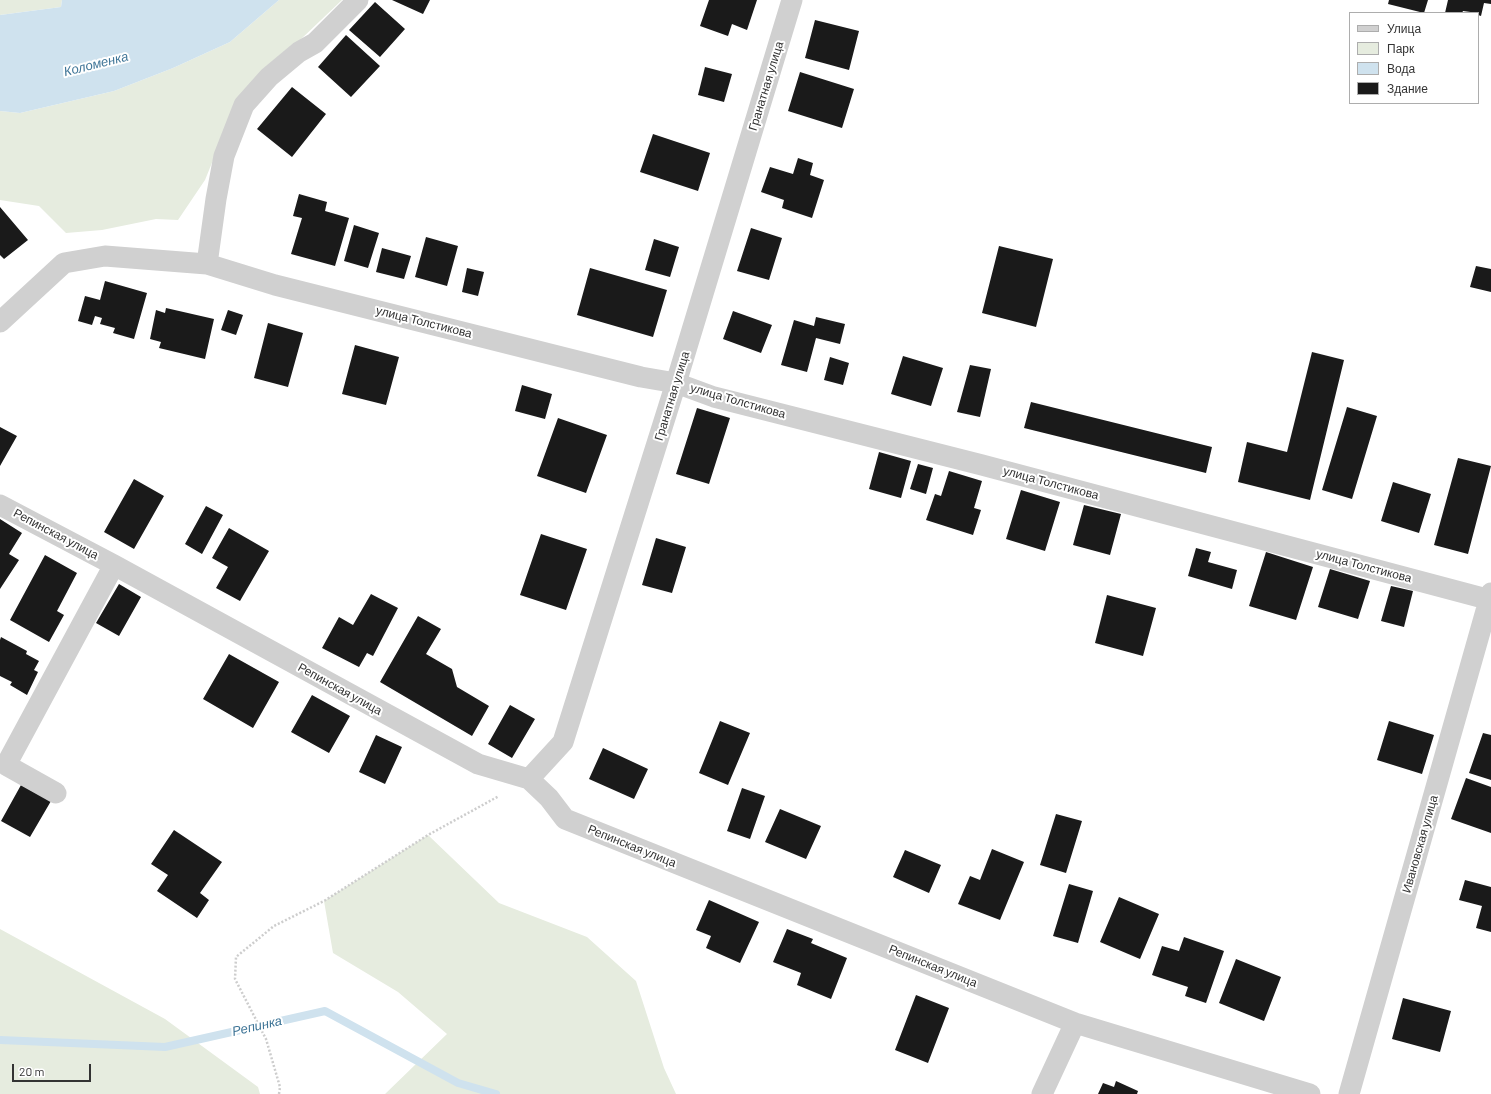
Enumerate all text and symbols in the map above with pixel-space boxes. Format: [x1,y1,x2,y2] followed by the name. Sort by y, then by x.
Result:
[1349,12,1479,104] legend
[1387,21,1421,35] text: Улица
[746,39,786,133] street label: Гранатная улица
[1387,41,1414,55] text: Парк
[62,48,130,80] water label: Коломенка
[1387,61,1415,75] text: Вода
[1387,81,1428,95] text: Здание
[375,303,473,341] street label: улица Толстикова
[652,349,692,443] street label: Гранатная улица
[689,381,787,421] street label: улица Толстикова
[1002,463,1100,503] street label: улица Толстикова
[11,506,101,562] street label: Репинская улица
[1315,546,1413,586] street label: улица Толстикова
[295,660,385,718] street label: Репинская улица
[1399,793,1441,895] street label: Ивановская улица
[586,822,678,870] street label: Репинская улица
[887,942,979,990] street label: Репинская улица
[231,1013,283,1039] water label: Репинка
[14,1056,93,1082] scale bar
[19,1064,45,1078] text: 20 m

